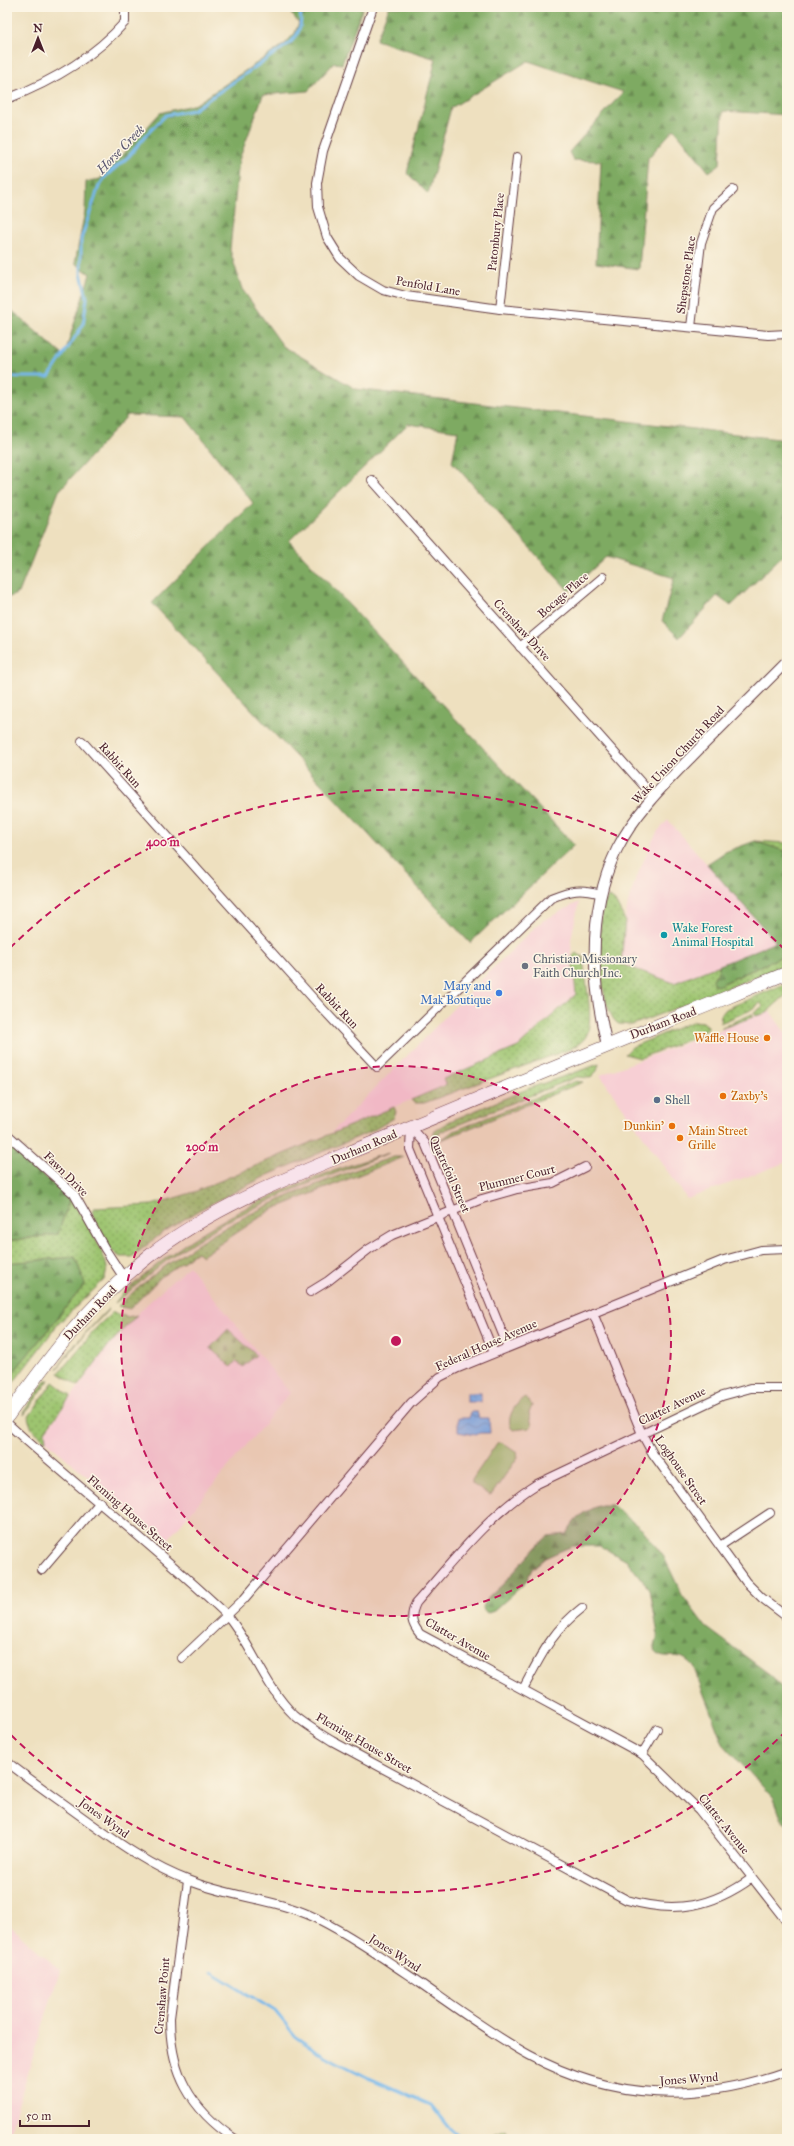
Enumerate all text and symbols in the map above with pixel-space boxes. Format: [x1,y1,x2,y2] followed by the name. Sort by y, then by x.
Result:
[18,18,58,58] north arrow
[33,22,43,35] text: N
[93,122,148,178] water label: Horse Creek
[485,192,507,272] street label: Patonbury Place
[674,235,698,315] street label: Shepstone Place
[395,273,461,299] street label: Penfold Lane
[535,569,592,622] street label: Bocage Place
[491,596,553,664] street label: Crenshaw Drive
[629,703,727,807] street label: Wake Union Church Road
[96,739,144,791] street label: Rabbit Run
[146,835,181,850] text: 400 m
[671,921,754,949] place label: Wake Forest Animal Hospital
[659,930,669,940] marker: Wake Forest Animal Hospital
[533,952,638,980] place label: Christian Missionary Faith Church Inc.
[520,961,530,971] marker: Christian Missionary Faith Church Inc.
[420,979,491,1008] place label: Mary and Mak Boutique
[313,981,362,1032] street label: Rabbit Run
[494,988,504,998] marker: Mary and Mak Boutique
[628,1004,698,1042] street label: Durham Road
[694,1031,759,1045] place label: Waffle House
[762,1033,772,1043] marker: Waffle House
[731,1089,768,1103] place label: Zaxby's
[718,1091,728,1101] marker: Zaxby's
[665,1093,691,1107] place label: Shell
[652,1095,662,1105] marker: Shell
[623,1119,664,1133] place label: Dunkin'
[667,1121,677,1131] marker: Dunkin'
[688,1124,748,1152] place label: Main Street Grille
[329,1127,399,1167] street label: Durham Road
[427,1133,474,1215] street label: Quatrefoil Street
[675,1133,685,1143] marker: Main Street Grille
[186,1140,219,1154] text: 200 m
[41,1149,91,1199] street label: Fawn Drive
[477,1162,557,1194] street label: Plummer Court
[61,1283,119,1343] street label: Durham Road
[433,1316,539,1374] street label: Federal House Avenue
[389,1334,403,1348] centre of rings
[636,1384,708,1428] street label: Clatter Avenue
[651,1433,711,1509] street label: Loghouse Street
[84,1472,176,1555] street label: Fleming House Street
[423,1615,493,1663] street label: Clatter Avenue
[313,1710,415,1777] street label: Fleming House Street
[696,1791,752,1857] street label: Clatter Avenue
[74,1794,132,1842] street label: Jones Wynd
[364,1930,423,1976] street label: Jones Wynd
[152,1956,172,2035] street label: Crenshaw Point
[657,2070,719,2089] street label: Jones Wynd
[20,2102,89,2128] scale bar
[26,2109,51,2123] text: 50 m

